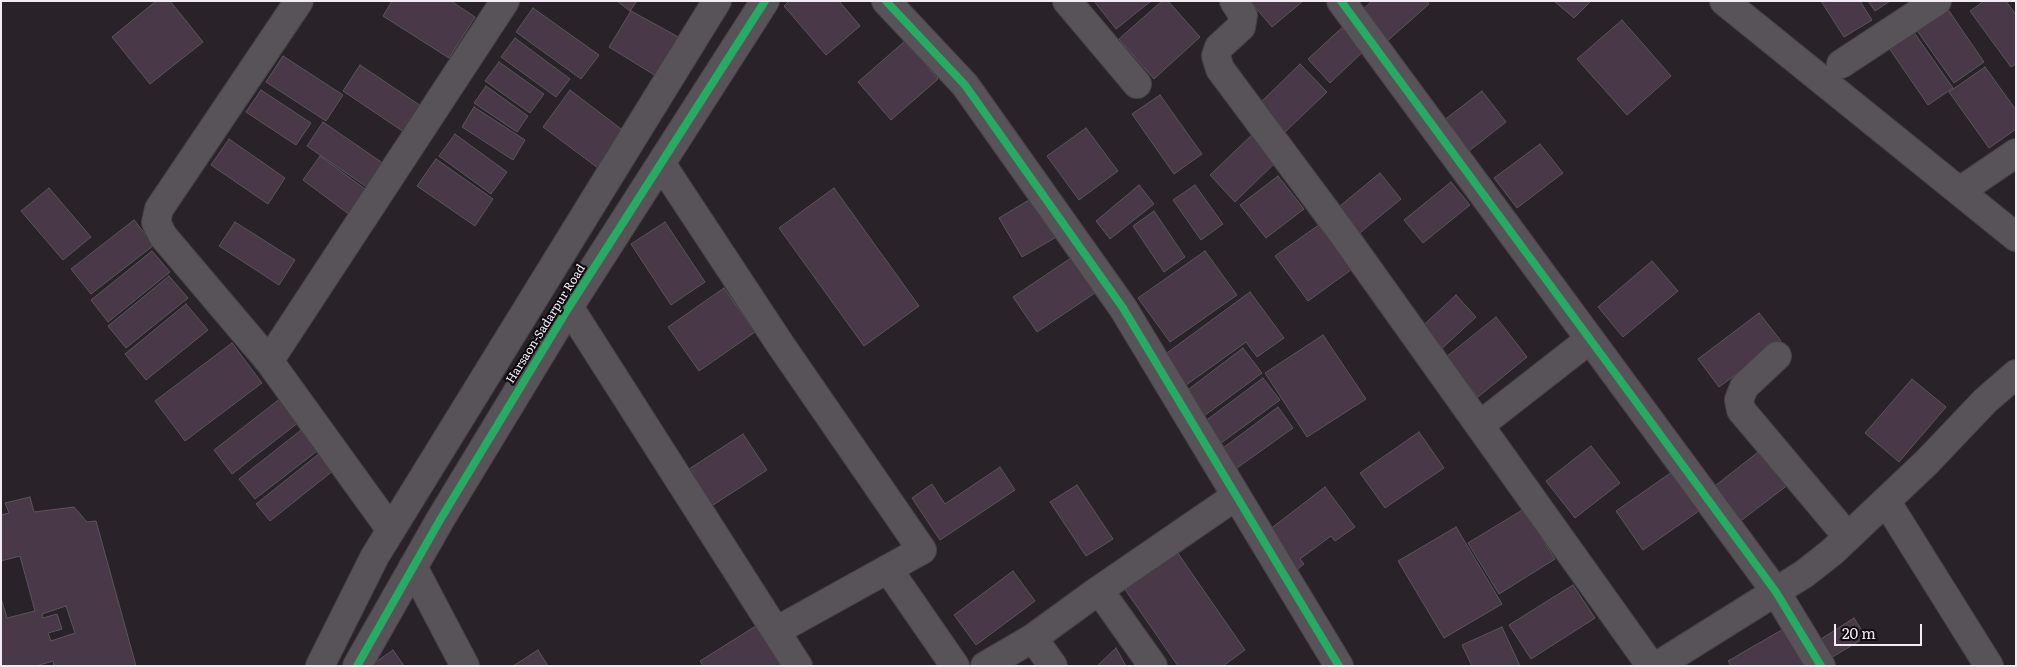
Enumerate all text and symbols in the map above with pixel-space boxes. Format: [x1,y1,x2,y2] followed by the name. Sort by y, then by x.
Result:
[503,262,589,386] street label: Harsaon-Sadarpur Road
[1837,614,1924,646] scale bar
[1842,621,1876,644] text: 20 m

